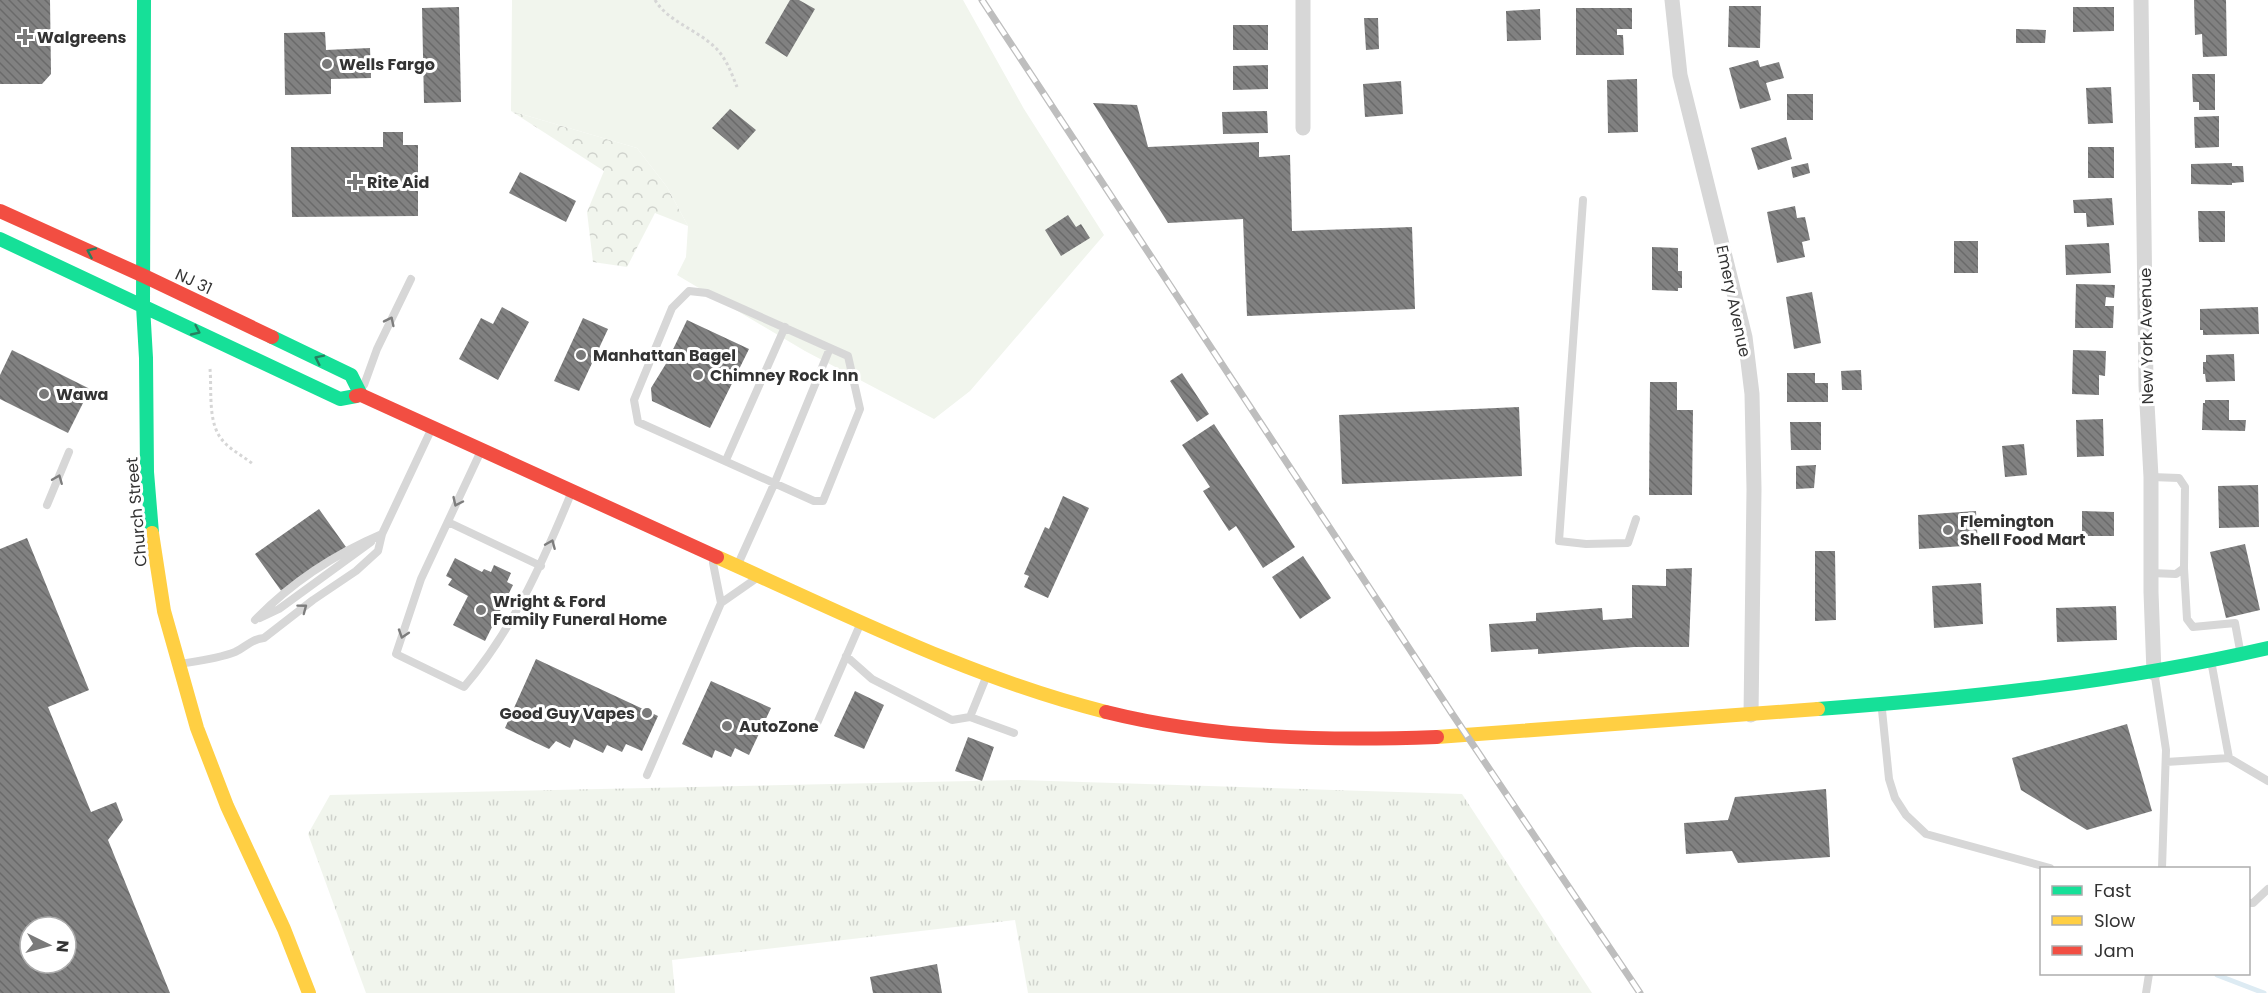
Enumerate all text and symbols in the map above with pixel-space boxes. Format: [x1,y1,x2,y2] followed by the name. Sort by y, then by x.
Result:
[37,26,127,49] place label: Walgreens
[18,30,32,44] marker: Walgreens
[339,53,435,76] place label: Wells Fargo
[320,57,334,71] marker: Wells Fargo
[367,171,429,194] place label: Rite Aid
[348,175,362,189] marker: Rite Aid
[1710,243,1757,359] street label: Emery Avenue
[86,247,97,259] one-way arrow
[171,263,216,300] street label: NJ 31
[2134,267,2159,405] street label: New York Avenue
[383,317,395,328] one-way arrow
[190,323,201,335] one-way arrow
[593,344,736,367] place label: Manhattan Bagel
[574,348,588,362] marker: Manhattan Bagel
[314,354,325,366] one-way arrow
[710,364,859,387] place label: Chimney Rock Inn
[691,368,705,382] marker: Chimney Rock Inn
[56,383,108,406] place label: Wawa
[37,387,51,401] marker: Wawa
[120,456,153,568] street label: Church Street
[51,474,63,485] one-way arrow
[453,495,465,506] one-way arrow
[1960,510,2086,551] place label: Flemington Shell Food Mart
[1941,523,1955,537] marker: Flemington Shell Food Mart
[544,539,556,550] one-way arrow
[493,590,667,631] place label: Wright & Ford Family Funeral Home
[474,603,488,617] marker: Wright & Ford Family Funeral Home
[296,604,307,615] one-way arrow
[397,628,410,639] one-way arrow
[499,702,635,725] place label: Good Guy Vapes
[640,706,654,720] marker: Good Guy Vapes
[739,715,819,738] place label: AutoZone
[720,719,734,733] marker: AutoZone
[2040,867,2250,975] legend
[2094,878,2131,903] text: Fast
[2094,908,2136,933] text: Slow
[18,915,78,975] north arrow
[2094,938,2134,963] text: Jam
[50,939,74,953] text: N

